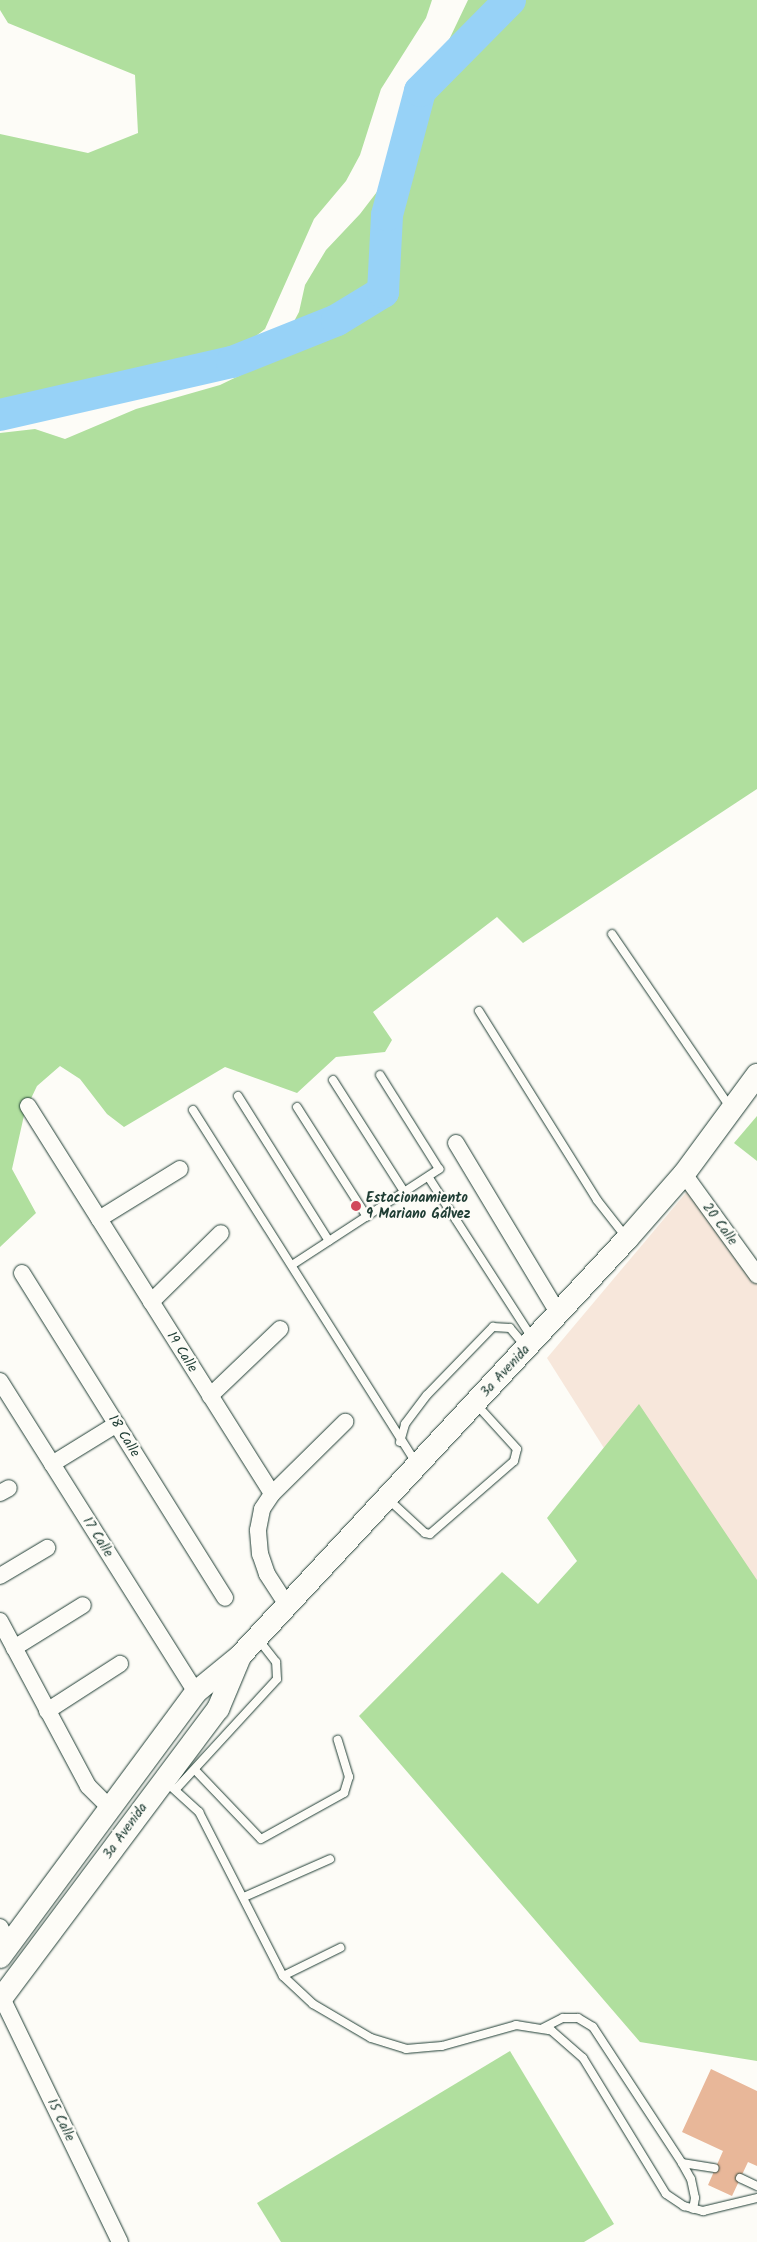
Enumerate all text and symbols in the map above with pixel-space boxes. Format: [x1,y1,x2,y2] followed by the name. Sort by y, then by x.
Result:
[366,1190,470,1222] place label: Estacionamiento 9 Mariano Gálvez
[699,1199,741,1249] street label: 20 Calle
[350,1200,362,1212] marker: Estacionamiento 9 Mariano Gálvez
[163,1328,201,1376] street label: 19 Calle
[477,1341,533,1401] street label: 3a Avenida
[105,1412,143,1460] street label: 18 Calle
[79,1514,117,1560] street label: 17 Calle
[99,1800,151,1862] street label: 3a Avenida
[43,2096,79,2144] street label: 15 Calle

